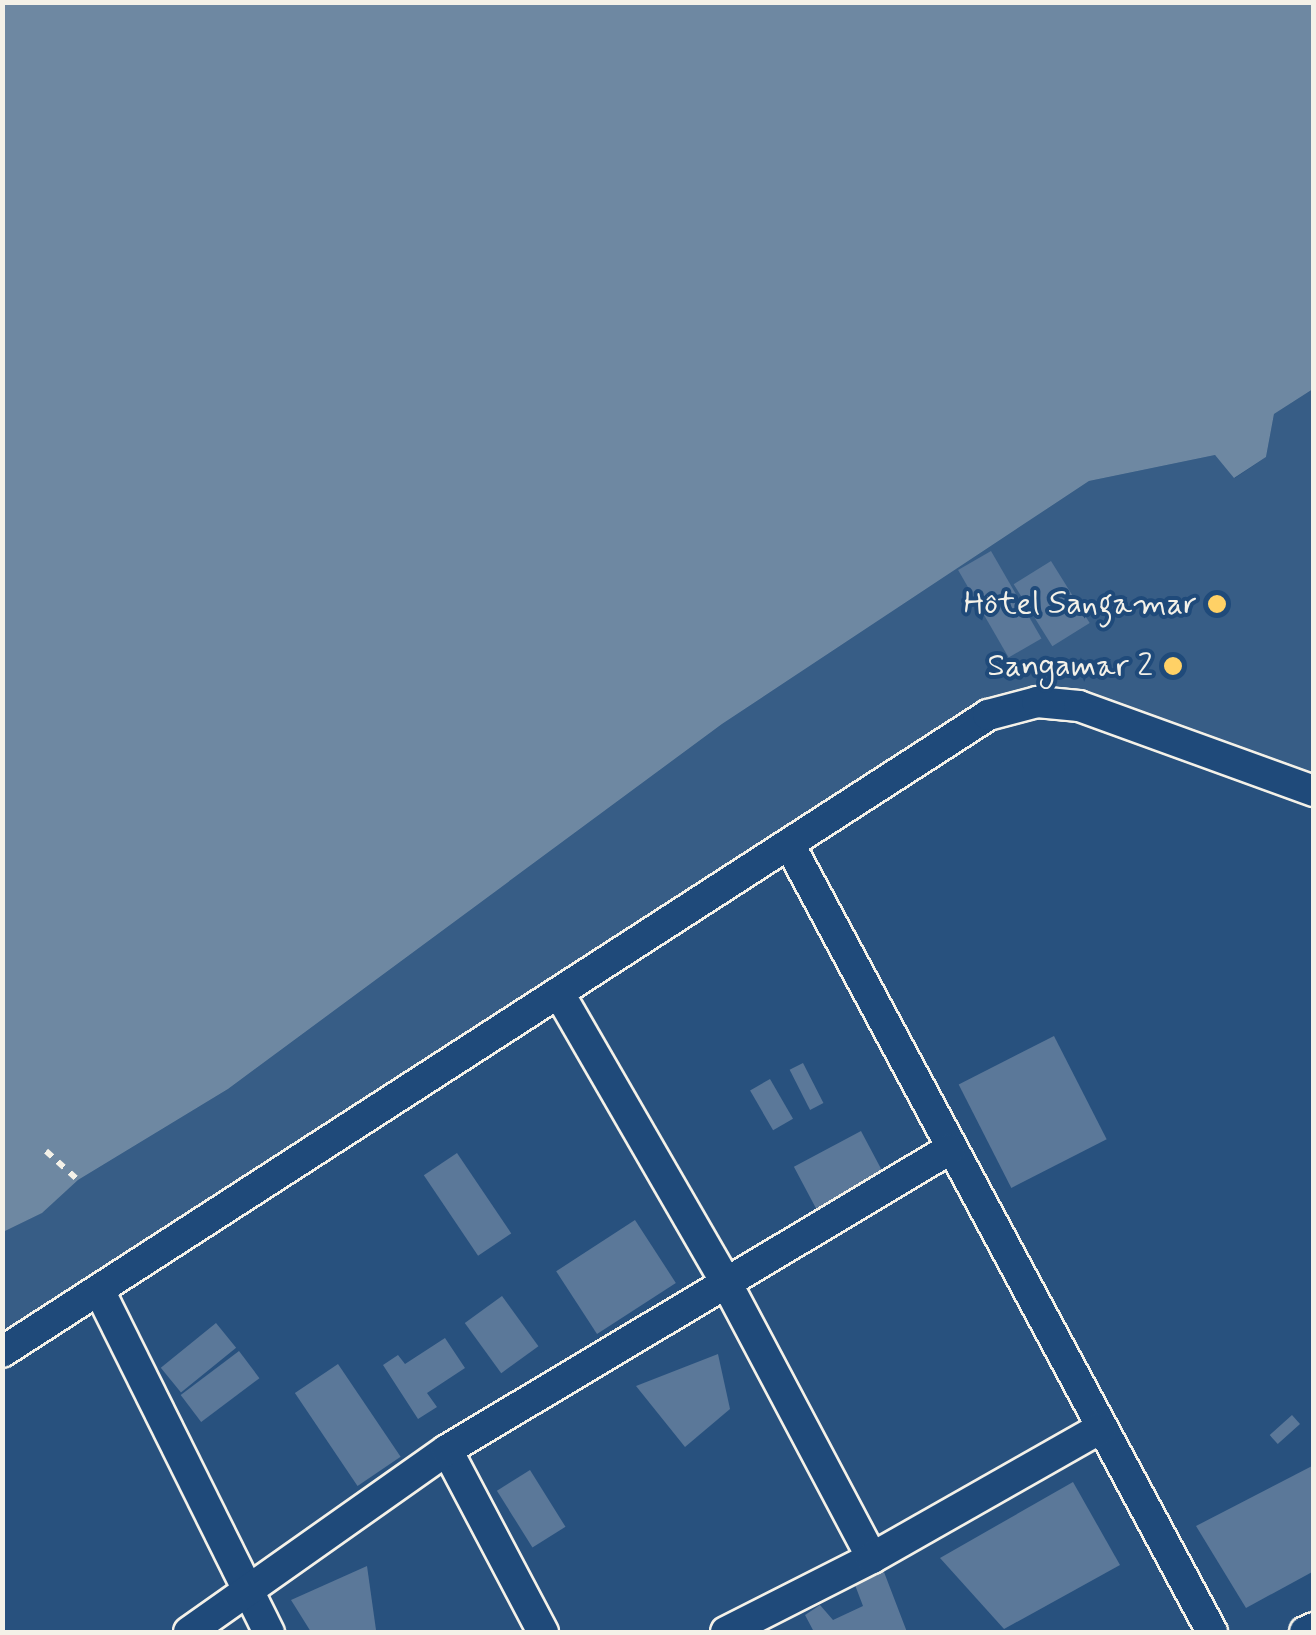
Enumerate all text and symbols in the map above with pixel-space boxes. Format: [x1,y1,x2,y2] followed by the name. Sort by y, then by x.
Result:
[971,585,1197,623] place label: Hôtel Sangamar
[1206,593,1228,615] marker: Hôtel Sangamar
[987,647,1153,685] place label: Sangamar 2
[1162,655,1184,677] marker: Sangamar 2

